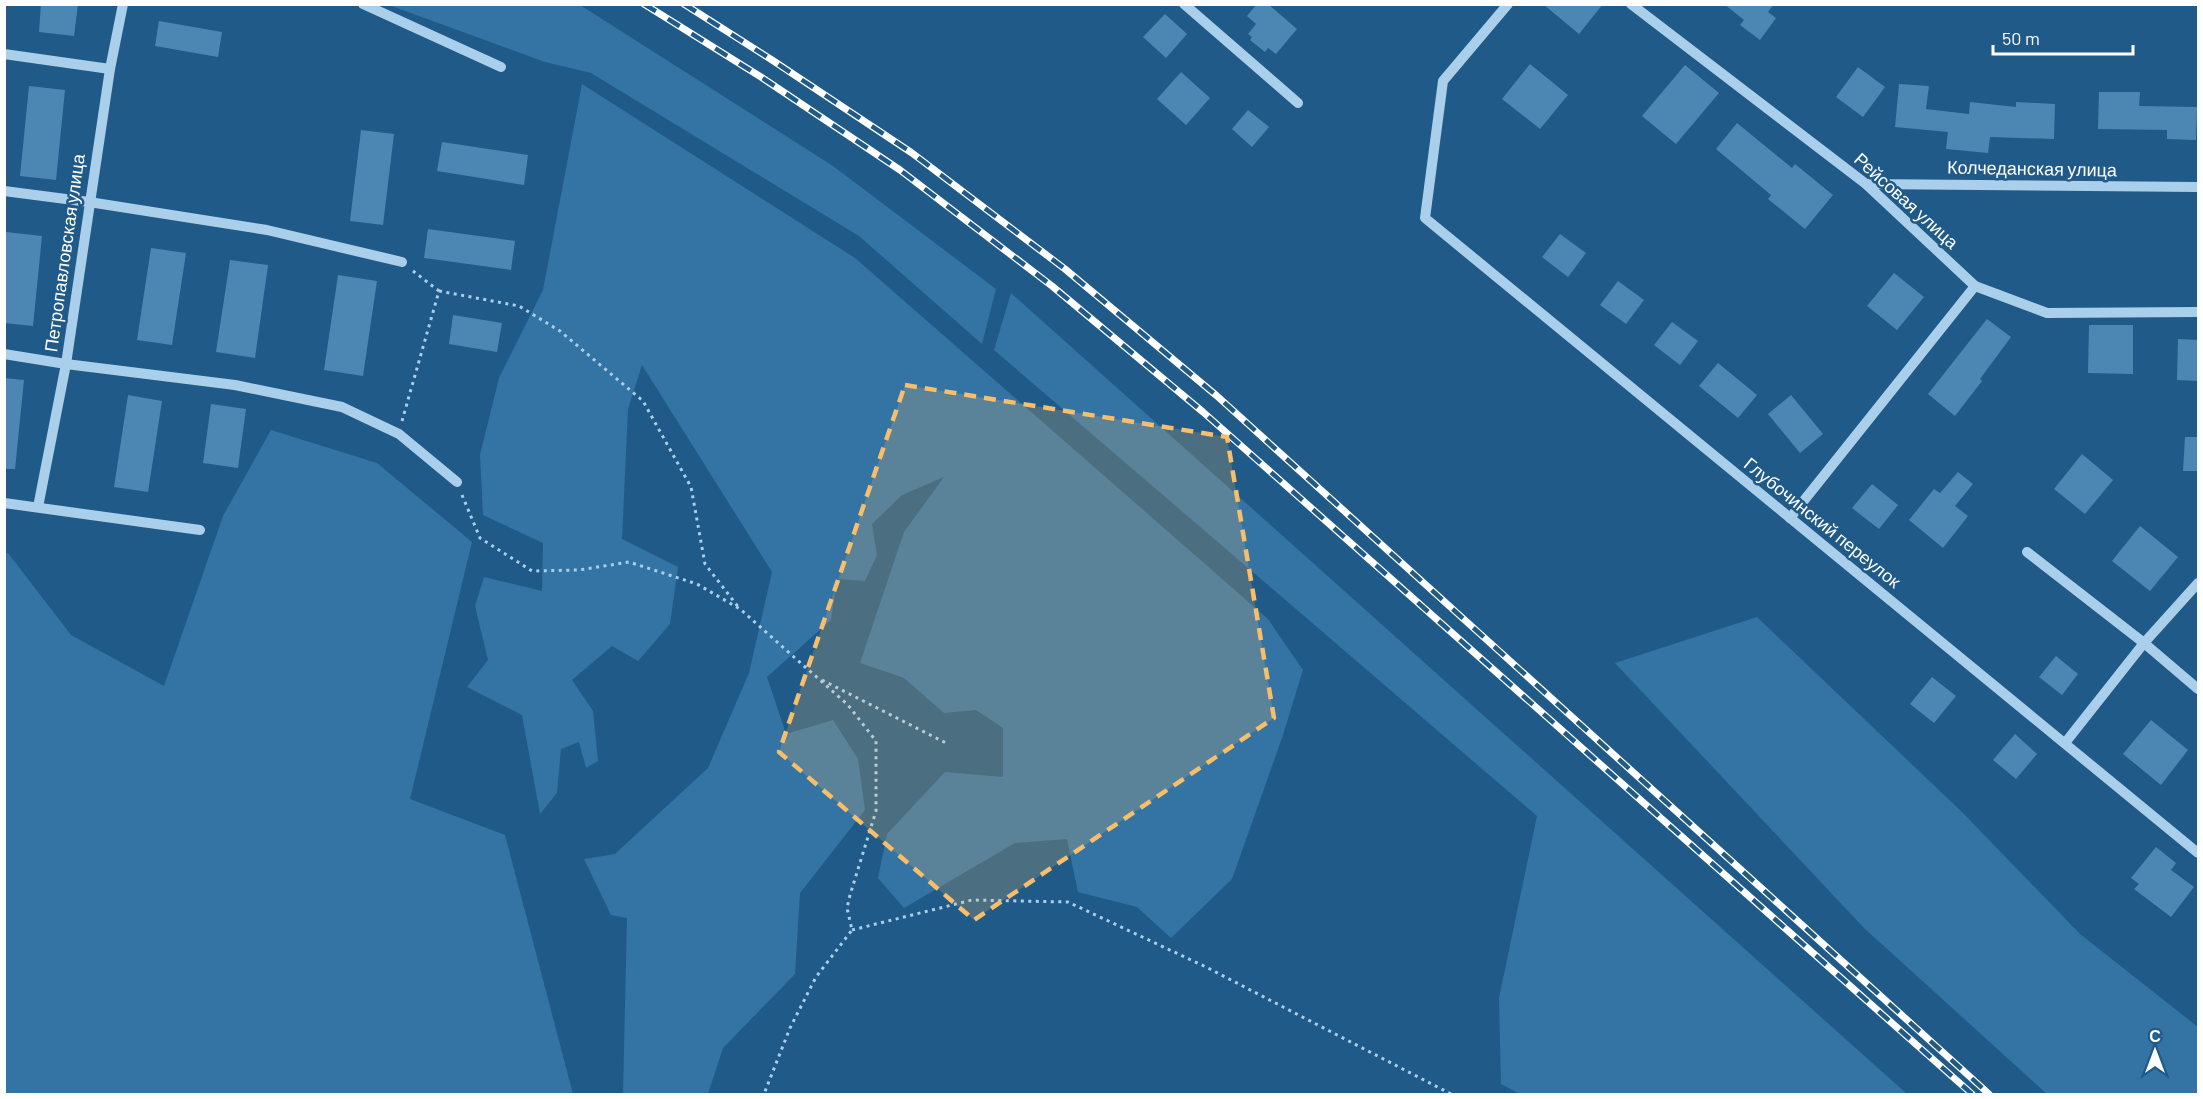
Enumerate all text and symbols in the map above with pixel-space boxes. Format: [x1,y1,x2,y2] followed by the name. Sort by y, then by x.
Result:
[1993,18,2132,56] scale bar
[2002,27,2040,49] text: 50 m
[1850,148,1964,253] street label: Рейсовая улица
[39,151,89,353] street label: Петропавловская улица
[1947,156,2118,180] street label: Колчеданская улица
[1740,452,1905,592] street label: Глубочинский переулок
[2125,1021,2185,1081] north arrow
[2149,1026,2161,1045] text: С

